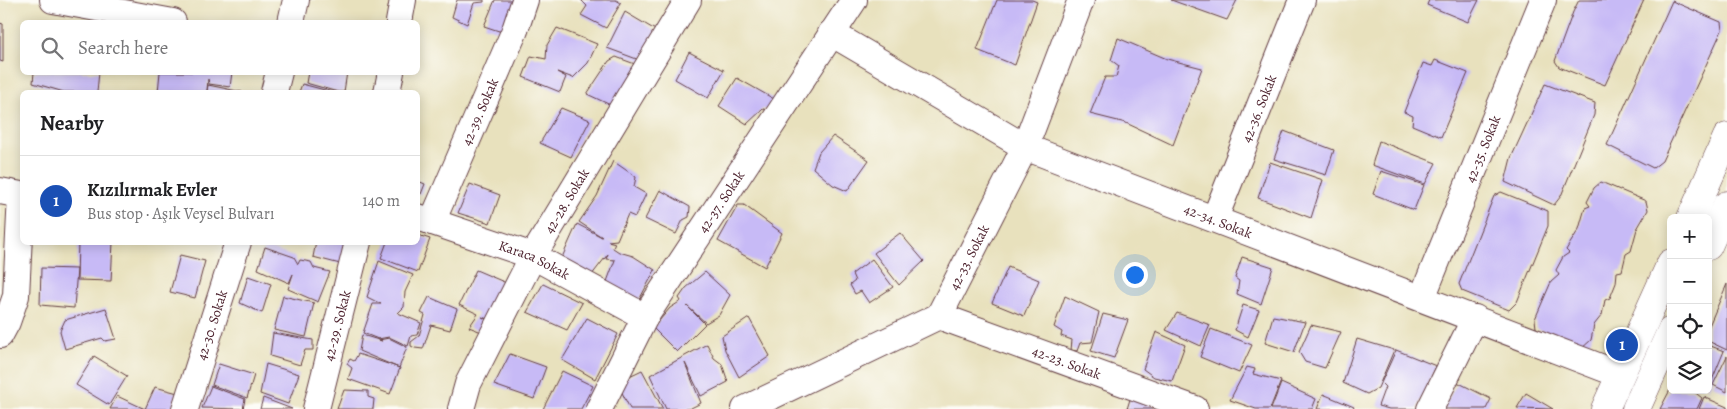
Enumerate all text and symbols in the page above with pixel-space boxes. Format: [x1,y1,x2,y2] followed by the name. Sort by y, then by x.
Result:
[20,20,420,75] search box
[38,34,66,62] icon: search
[78,35,168,61] text: Search here
[1237,72,1281,145] street label: 42-36. Sokak
[457,75,503,149] street label: 42-39. Sokak
[40,109,103,137] text: Nearby
[1461,112,1505,186] street label: 42-35. Sokak
[540,165,594,237] street label: 42-28. Sokak
[694,167,749,237] street label: 42-37. Sokak
[87,177,217,203] text: Kızılırmak Evler
[53,190,59,212] text: 1
[362,190,400,212] text: 140 m
[1181,200,1255,243] street label: 42-34. Sokak
[87,203,274,225] text: Bus stop · Aşık Veysel Bulvarı
[1667,214,1712,394] map controls
[1667,214,1712,259] button: +
[945,222,994,294] street label: 42-33. Sokak
[496,236,573,284] street label: Karaca Sokak
[1667,259,1712,304] button: −
[1122,262,1148,288] your location
[192,288,232,363] street label: 42-30. Sokak
[319,288,356,363] street label: 42-29. Sokak
[1667,304,1712,349] button: locate
[1606,326,1638,364] pin: 1
[1030,342,1104,384] street label: 42-23. Sokak
[1667,349,1712,394] button: layers

